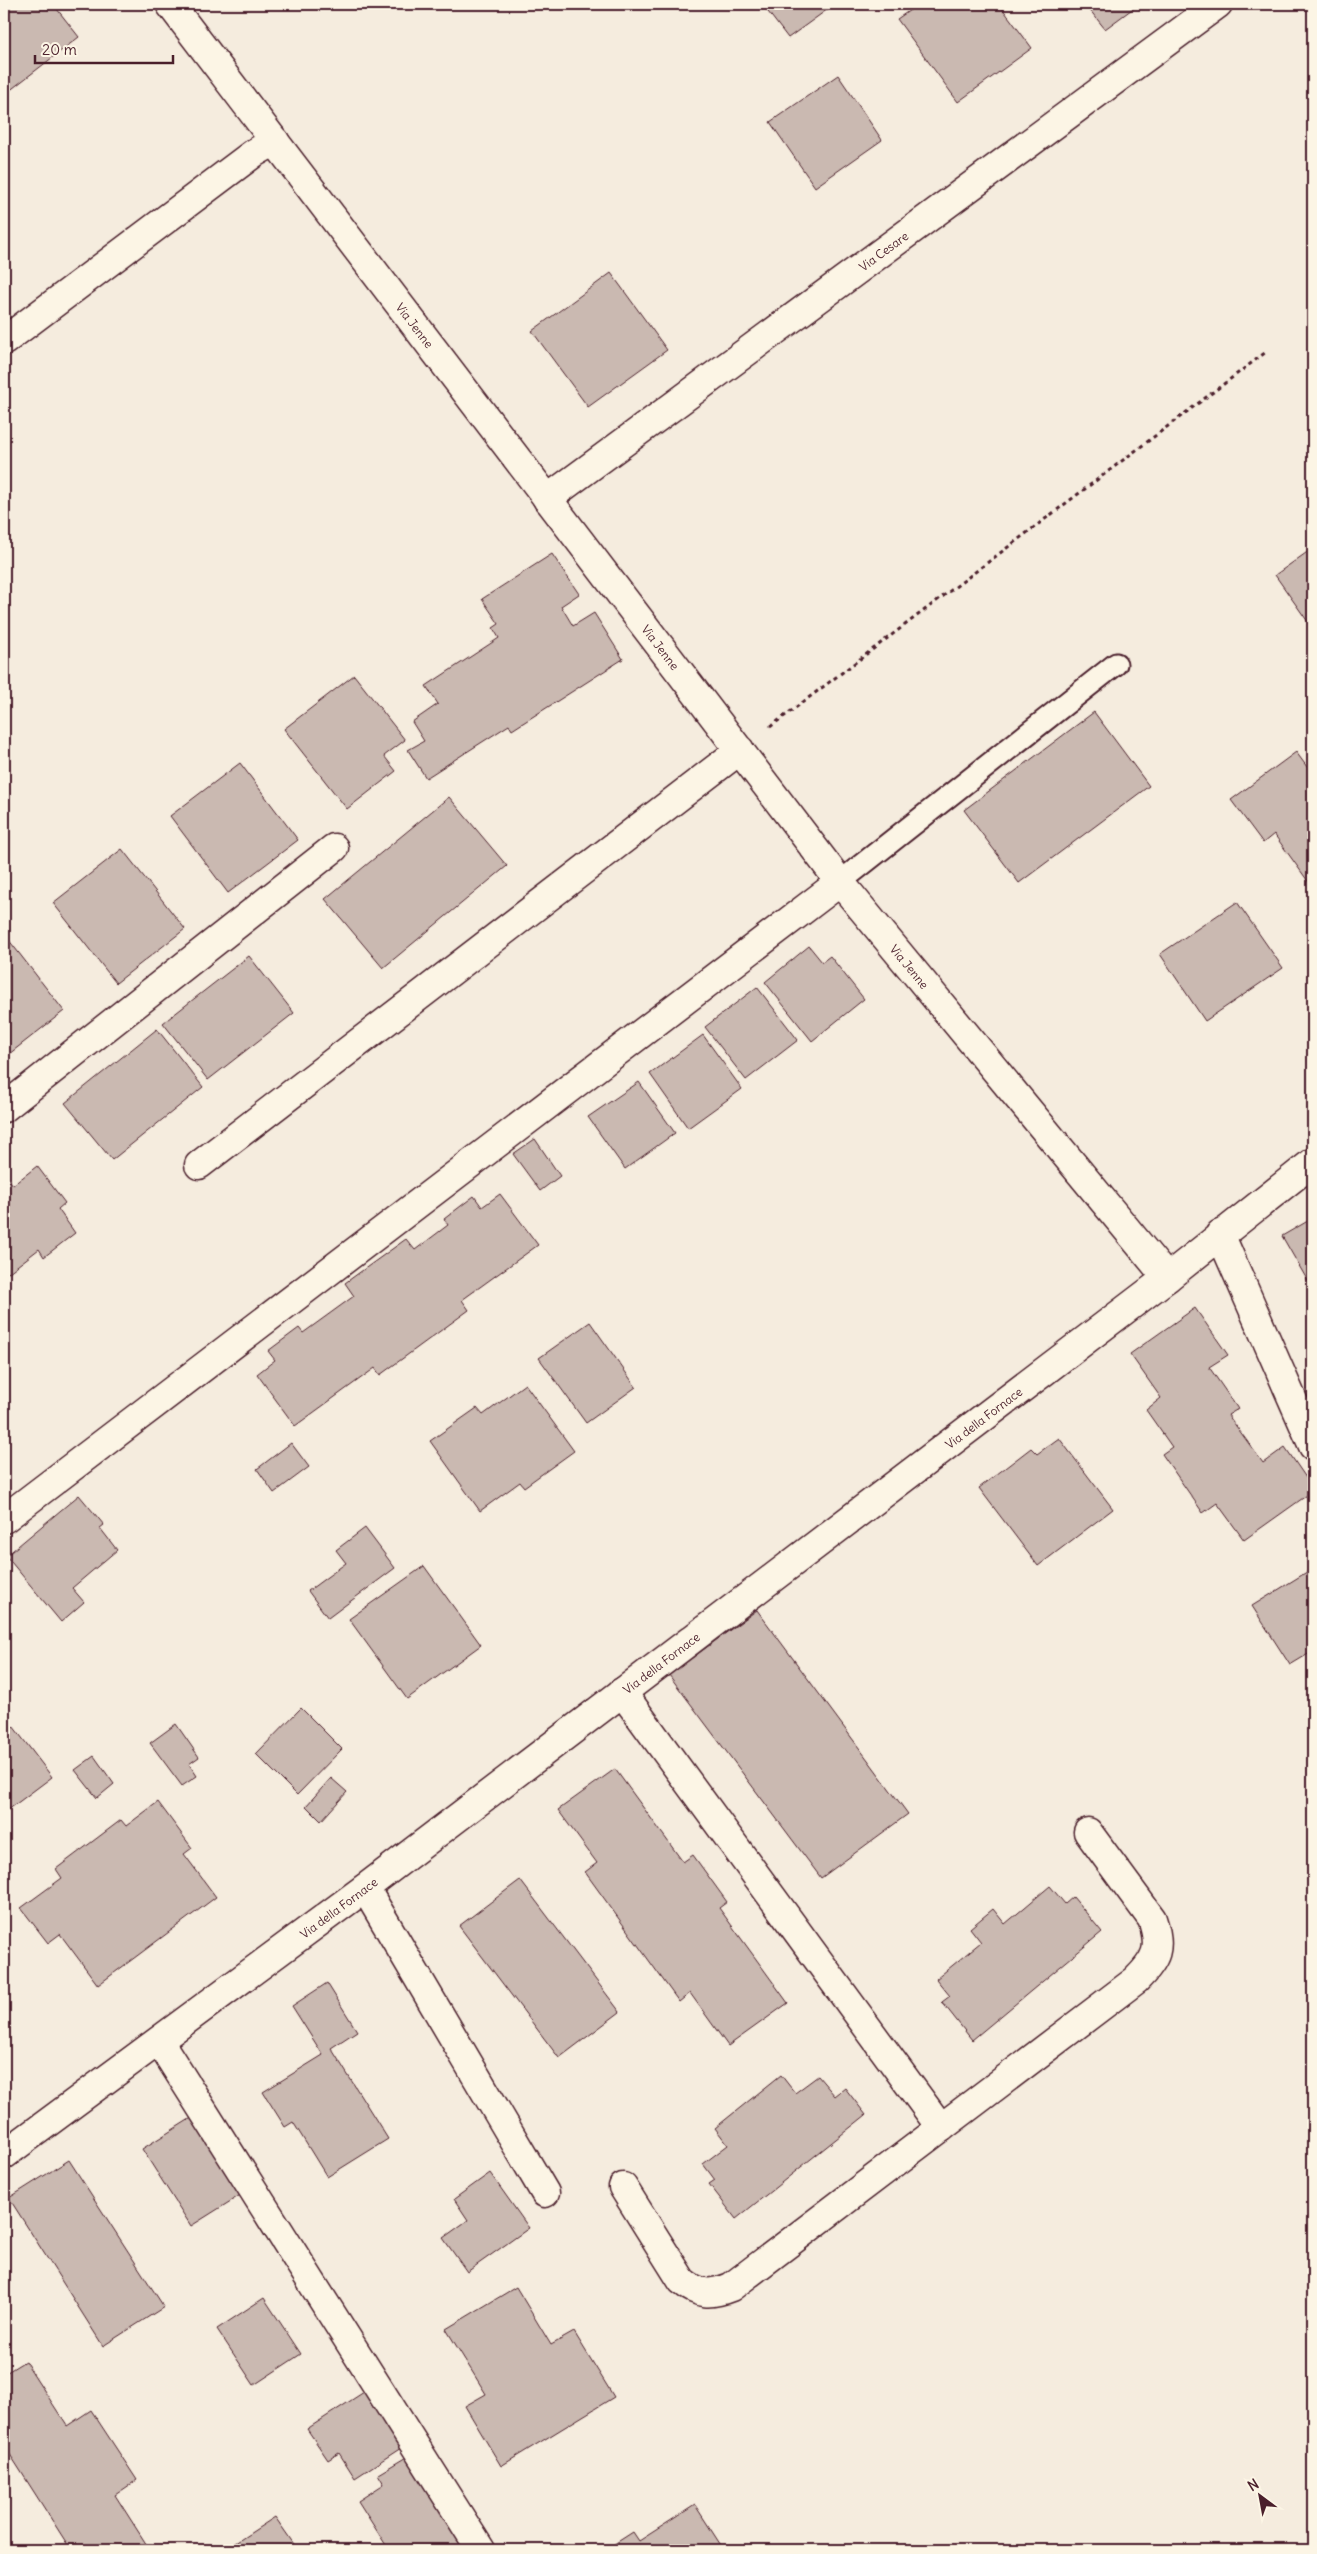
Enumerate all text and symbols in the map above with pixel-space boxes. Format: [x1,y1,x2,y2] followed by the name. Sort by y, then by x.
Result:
[35,32,172,64] scale bar
[42,40,77,59] text: 20 m
[856,228,911,274] street label: Via Cesare
[393,300,437,351] street label: Via Jenne
[639,622,683,673] street label: Via Jenne
[887,941,932,992] street label: Via Jenne
[942,1384,1025,1452] street label: Via della Fornace
[620,1629,702,1697] street label: Via della Fornace
[297,1874,380,1941] street label: Via della Fornace
[1234,2472,1284,2522] north arrow
[1244,2475,1262,2495] text: N

